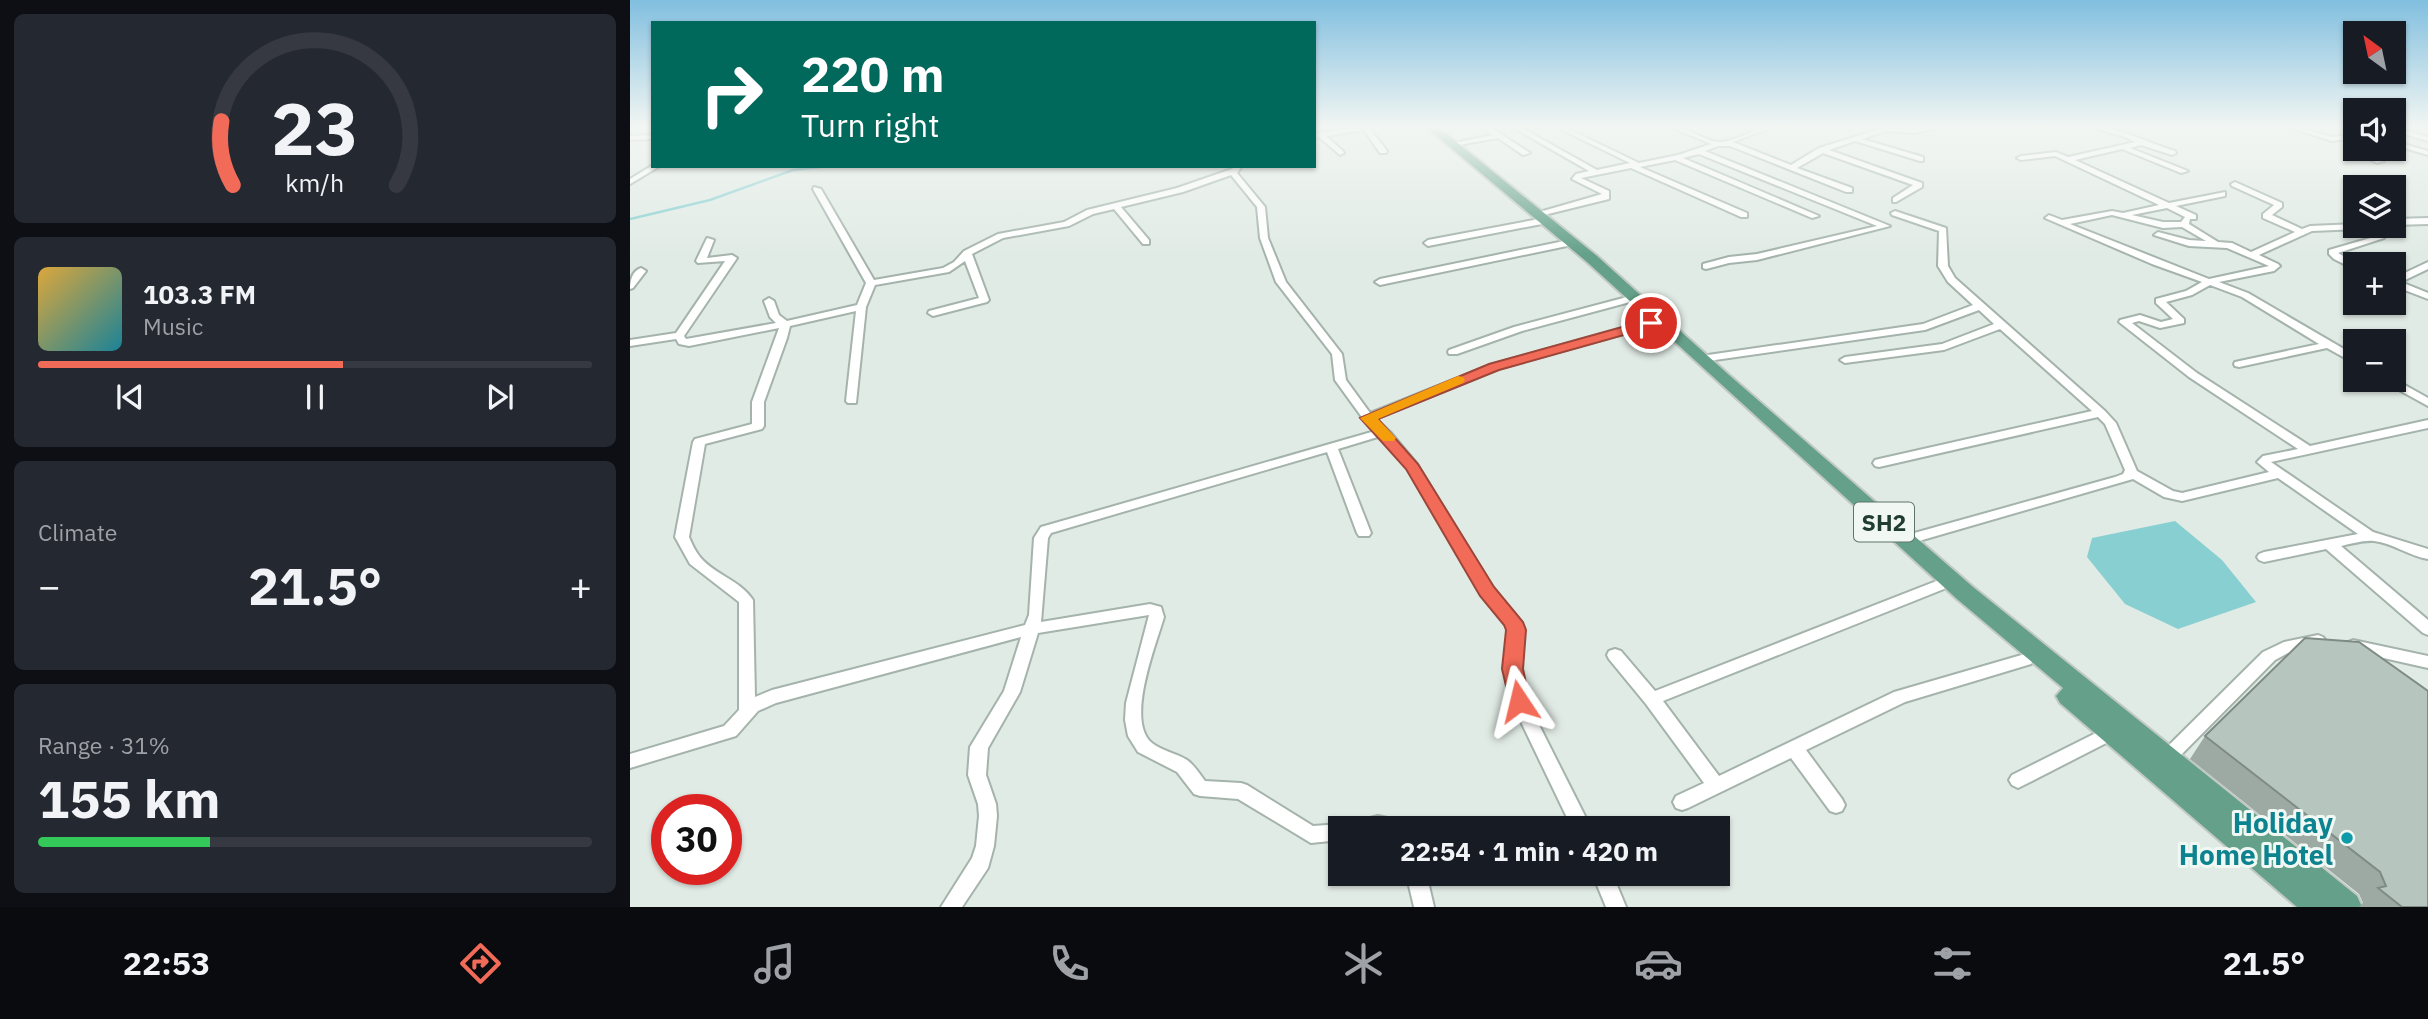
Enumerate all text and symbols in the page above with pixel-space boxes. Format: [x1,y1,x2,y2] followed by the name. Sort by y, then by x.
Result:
[2343,21,2406,84] north arrow
[2343,21,2406,392] map controls
[801,42,945,105] text: 220 m
[686,49,777,140] icon: right
[271,80,359,175] text: 23
[2343,98,2406,161] button: sound
[801,104,939,146] text: Turn right
[286,165,344,198] text: km/h
[2343,175,2406,238] button: layers
[2343,252,2406,315] button: +
[143,277,256,311] text: 103.3 FM
[1621,293,1681,353] pin
[1632,304,1670,342] icon: arrive
[143,311,203,341] text: Music
[2343,329,2406,392] button: −
[111,378,149,416] icon: previous
[296,378,334,416] icon: pause
[481,378,519,416] icon: next
[1854,502,1914,542] road number: SH2
[38,517,117,547] text: Climate
[248,552,382,619] text: 21.5°
[38,561,61,610] text: −
[569,561,592,610] text: +
[1482,664,1556,738] position arrow
[38,730,170,760] text: Range · 31%
[38,765,220,832] text: 155 km
[651,794,742,885] speed limit sign: 30
[2179,804,2333,873] place label: Holiday Home Hotel
[2339,830,2355,846] marker: Holiday Home Hotel
[1400,834,1658,868] text: 22:54 · 1 min · 420 m
[456,939,505,988] icon: directions
[750,939,799,988] icon: music
[1045,939,1094,988] icon: phone
[1339,939,1388,988] icon: climate
[1634,939,1683,988] icon: car
[1928,939,1977,988] icon: filters
[123,942,210,984] text: 22:53
[2223,942,2305,984] text: 21.5°

